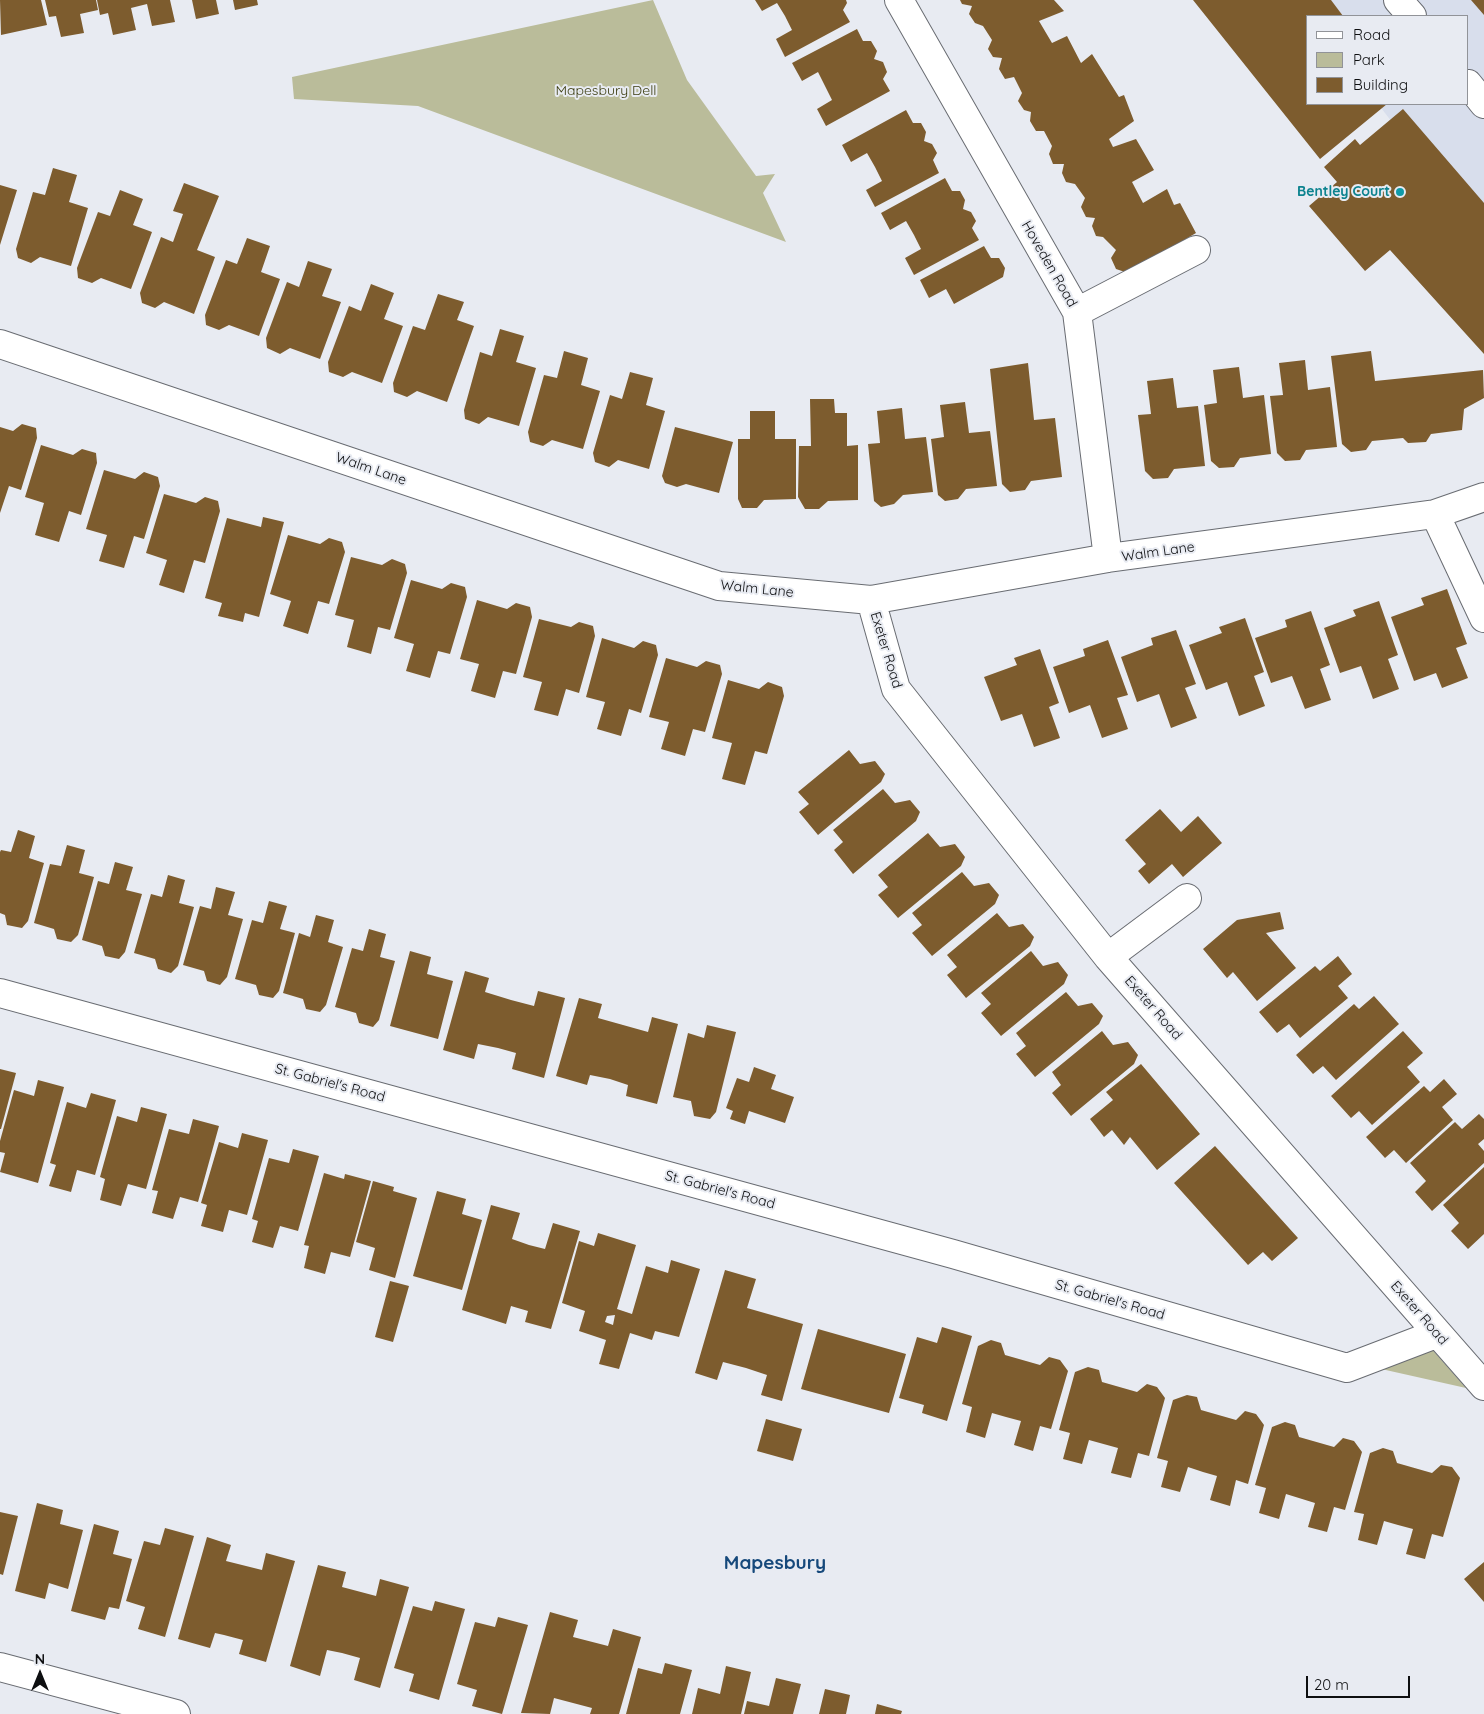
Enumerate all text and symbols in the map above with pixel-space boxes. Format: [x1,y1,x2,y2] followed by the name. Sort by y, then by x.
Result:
[1306,15,1469,105] legend
[1353,25,1390,44] text: Road
[1353,50,1385,69] text: Park
[1353,75,1408,94] text: Building
[555,83,657,99] park label: Mapesbury Dell
[1297,184,1390,200] place label: Bentley Court
[1394,186,1406,198] marker: Bentley Court
[1018,218,1080,310] street label: Hoveden Road
[333,449,409,489] street label: Walm Lane
[1120,539,1196,565] street label: Walm Lane
[720,577,794,601] street label: Walm Lane
[866,610,906,690] street label: Exeter Road
[1121,973,1185,1043] street label: Exeter Road
[273,1060,387,1106] street label: St. Gabriel's Road
[663,1167,777,1213] street label: St. Gabriel's Road
[1053,1276,1167,1324] street label: St. Gabriel's Road
[1387,1278,1451,1348] street label: Exeter Road
[724,1552,826,1574] district label: Mapesbury
[15,1649,65,1699] north arrow
[35,1650,45,1668] text: N
[1309,1666,1413,1698] scale bar
[1314,1675,1349,1694] text: 20 m

